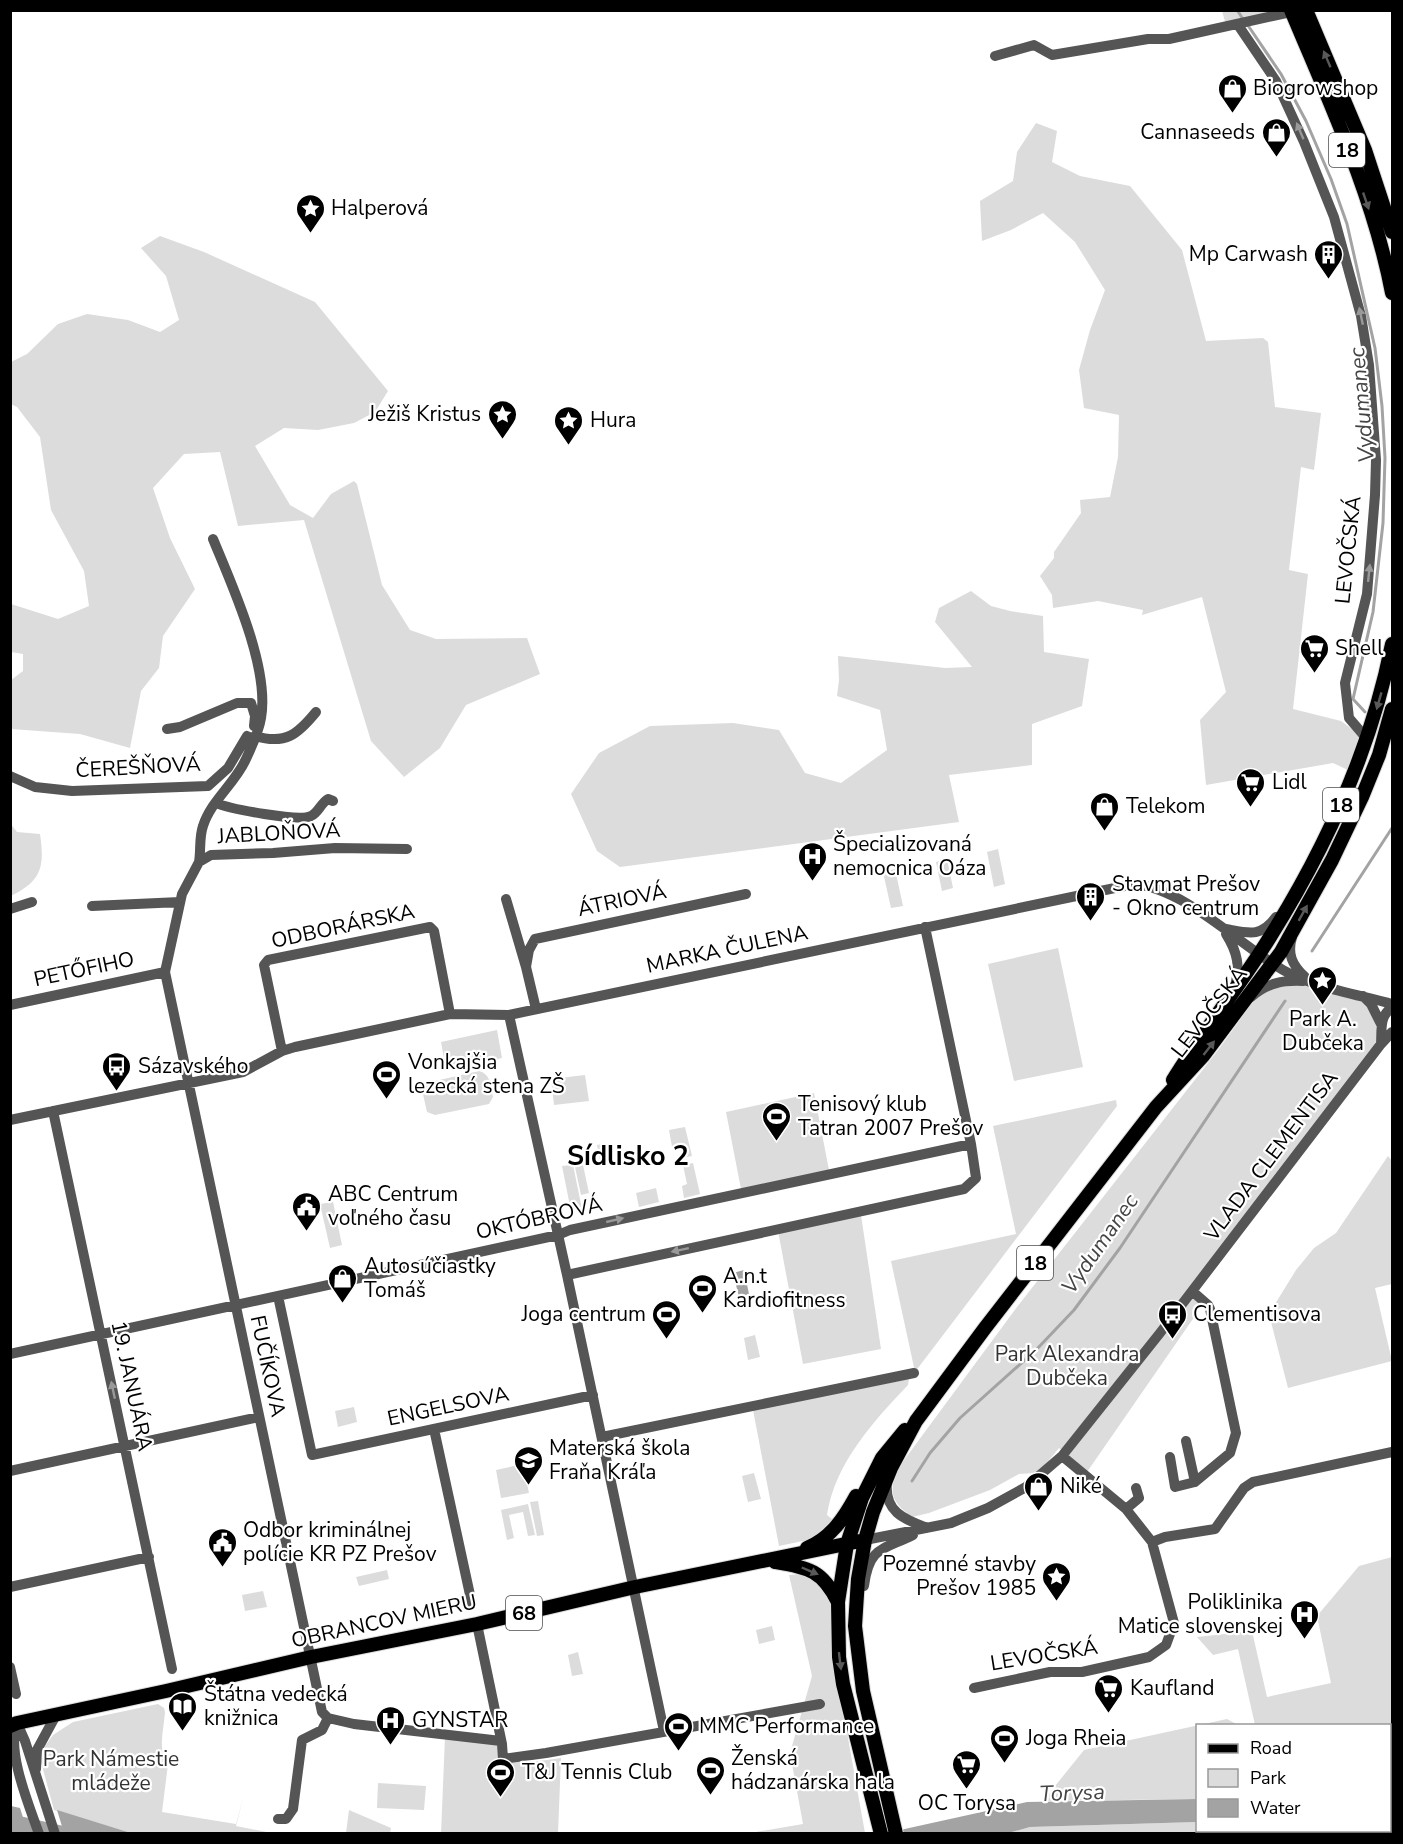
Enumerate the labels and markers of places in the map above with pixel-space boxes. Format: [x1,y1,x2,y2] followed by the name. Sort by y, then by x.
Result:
[1216,72,1248,114] shop icon: Biogrowshop
[1253,74,1378,102] place label: Biogrowshop
[1260,116,1292,158] shop icon: Cannaseeds
[1140,118,1255,146] place label: Cannaseeds
[294,192,326,234] place icon: Halperová
[331,194,428,222] place label: Halperová
[1313,238,1345,280] building icon: Mp Carwash
[1189,240,1308,268] place label: Mp Carwash
[486,398,518,440] place icon: Ježiš Kristus
[367,400,481,428] place label: Ježiš Kristus
[553,404,585,446] place icon: Hura
[590,406,636,434] place label: Hura
[1298,632,1330,674] supermarket icon: Shell
[1335,634,1384,662] place label: Shell
[1235,766,1267,808] supermarket icon: Lidl
[1272,768,1308,796] place label: Lidl
[1089,790,1121,832] shop icon: Telekom
[1126,792,1205,820] place label: Telekom
[833,830,986,882] place label: Špecializovaná nemocnica Oáza
[796,840,828,882] hospital icon: Špecializovaná nemocnica Oáza
[1112,870,1260,922] place label: Stavmat Prešov - Okno centrum
[1075,880,1107,922] building icon: Stavmat Prešov - Okno centrum
[1307,964,1339,1006] place icon: Park A. Dubčeka
[1282,1005,1364,1057] place label: Park A. Dubčeka
[407,1048,565,1100] place label: Vonkajšia lezecká stena ZŠ
[101,1050,133,1092] bus stop icon: Sázavského
[138,1052,248,1080] place label: Sázavského
[371,1058,403,1100] sports icon: Vonkajšia lezecká stena ZŠ
[798,1090,983,1142] place label: Tenisový klub Tatran 2007 Prešov
[761,1100,793,1142] sports icon: Tenisový klub Tatran 2007 Prešov
[328,1180,458,1232] place label: ABC Centrum voľného času
[291,1190,323,1232] public building icon: ABC Centrum voľného času
[364,1252,496,1304] place label: Autosúčiastky Tomáš
[327,1262,359,1304] shop icon: Autosúčiastky Tomáš
[723,1262,846,1314] place label: A.n.t Kardiofitness
[686,1272,718,1314] sports icon: A.n.t Kardiofitness
[651,1298,683,1340] sports icon: Joga centrum
[1156,1298,1188,1340] bus stop icon: Clementisova
[520,1300,646,1328] place label: Joga centrum
[1193,1300,1321,1328] place label: Clementisova
[549,1434,690,1486] place label: Materská škola Fraňa Kráľa
[512,1444,544,1486] school or university icon: Materská škola Fraňa Kráľa
[1023,1470,1055,1512] shop icon: Niké
[1060,1472,1102,1500] place label: Niké
[243,1516,437,1568] place label: Odbor kriminálnej polície KR PZ Prešov
[206,1526,238,1568] public building icon: Odbor kriminálnej polície KR PZ Prešov
[882,1550,1036,1602] place label: Pozemné stavby Prešov 1985
[1041,1560,1073,1602] place icon: Pozemné stavby Prešov 1985
[1118,1588,1283,1640] place label: Poliklinika Matice slovenskej
[1288,1598,1320,1640] hospital icon: Poliklinika Matice slovenskej
[1093,1672,1125,1714] supermarket icon: Kaufland
[1130,1674,1215,1702] place label: Kaufland
[204,1680,348,1732] place label: Štátna vedecká knižnica
[167,1690,199,1732] library icon: Štátna vedecká knižnica
[375,1704,407,1746] hospital icon: GYNSTAR
[412,1706,508,1734] place label: GYNSTAR
[662,1710,694,1752] sports icon: MMC Performance
[699,1712,874,1740] place label: MMC Performance
[989,1722,1021,1764] sports icon: Joga Rheia
[1025,1724,1126,1752] place label: Joga Rheia
[731,1744,895,1796] place label: Ženská hádzanárska hala
[951,1748,983,1790] supermarket icon: OC Torysa
[694,1754,726,1796] sports icon: Ženská hádzanárska hala
[485,1756,517,1798] sports icon: T&J Tennis Club
[522,1758,672,1786] place label: T&J Tennis Club
[918,1789,1016,1817] place label: OC Torysa

